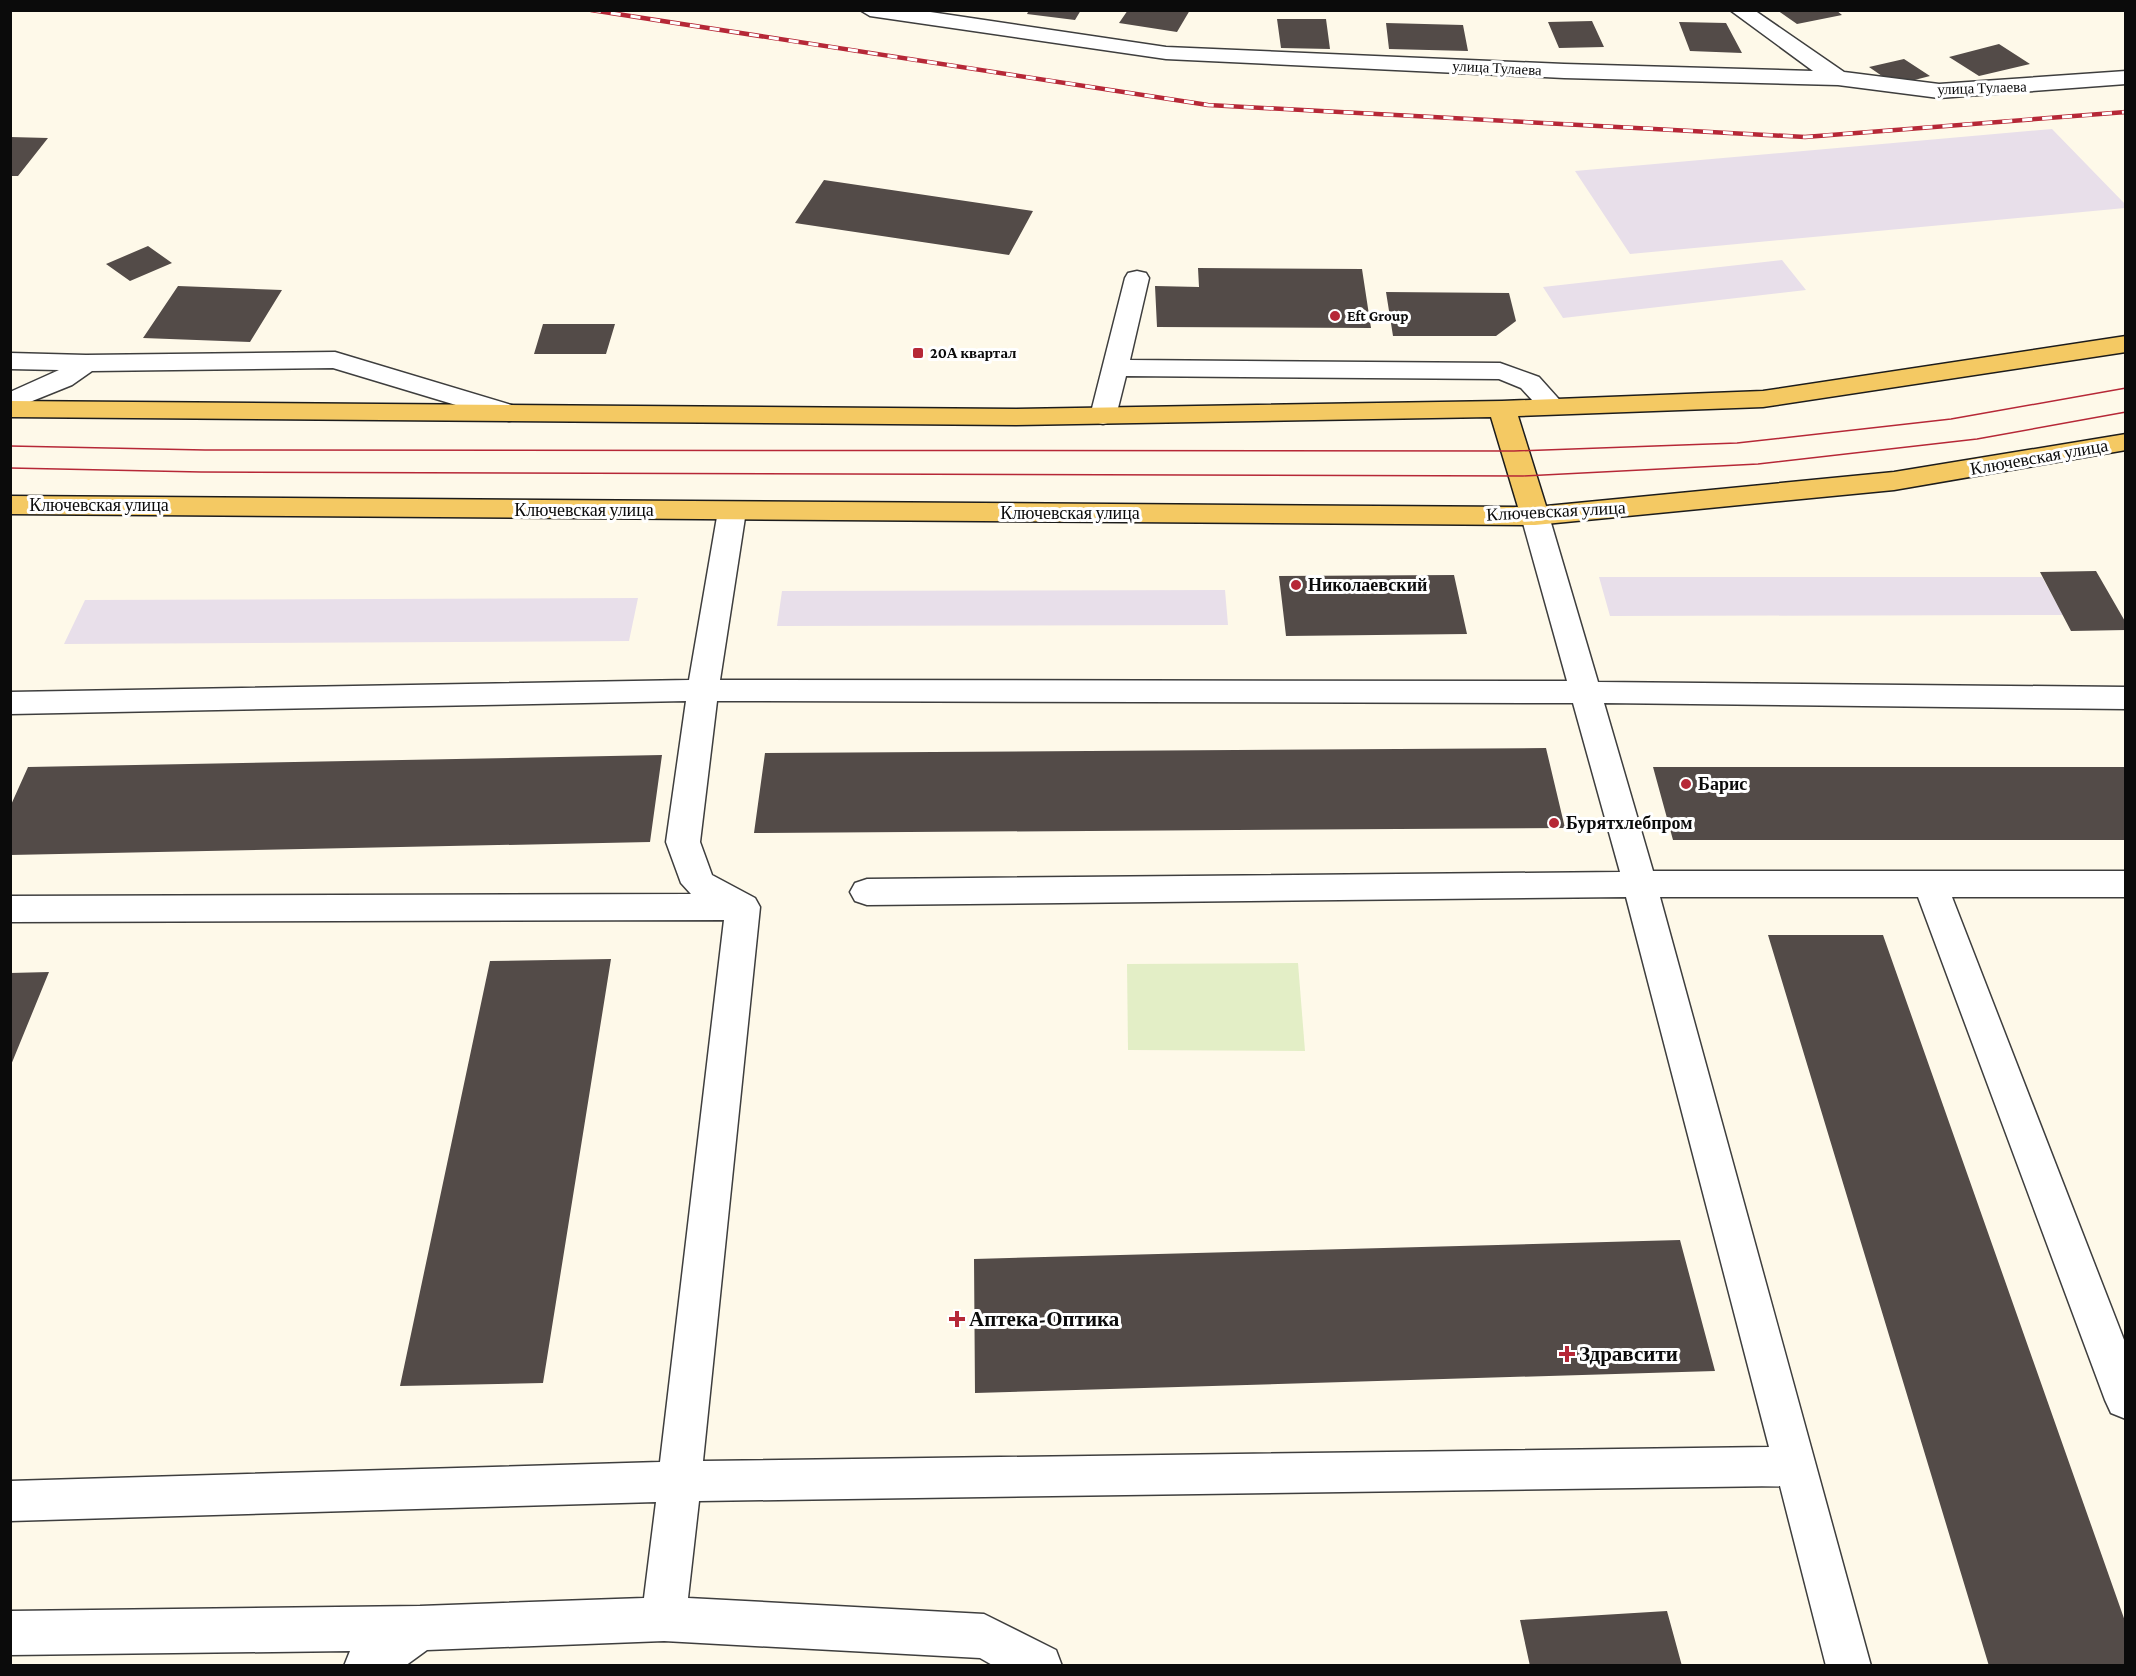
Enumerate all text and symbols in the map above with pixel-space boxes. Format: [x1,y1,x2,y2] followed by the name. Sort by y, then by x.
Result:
[1452,58,1542,78] street label: улица Тулаева
[1937,78,2027,98] street label: улица Тулаева
[1347,308,1409,324] place label: Eft Group
[1328,309,1342,323] marker: Eft Group
[930,345,1017,361] place label: 20А квартал
[911,346,925,360] marker: 20А квартал
[1968,435,2110,479] street label: Ключевская улица
[29,495,169,515] street label: Ключевская улица
[1486,497,1626,525] street label: Ключевская улица
[514,500,654,520] street label: Ключевская улица
[1000,503,1140,523] street label: Ключевская улица
[1308,575,1427,595] place label: Николаевский
[1289,578,1303,592] marker: Николаевский
[1698,774,1747,794] place label: Барис
[1679,777,1693,791] marker: Барис
[1566,813,1692,833] place label: Бурятхлебпром
[1547,816,1561,830] marker: Бурятхлебпром
[969,1307,1120,1331] place label: Аптека-Оптика
[950,1312,964,1326] marker: Аптека-Оптика
[1579,1342,1678,1366] place label: Здравсити
[1560,1347,1574,1361] marker: Здравсити

